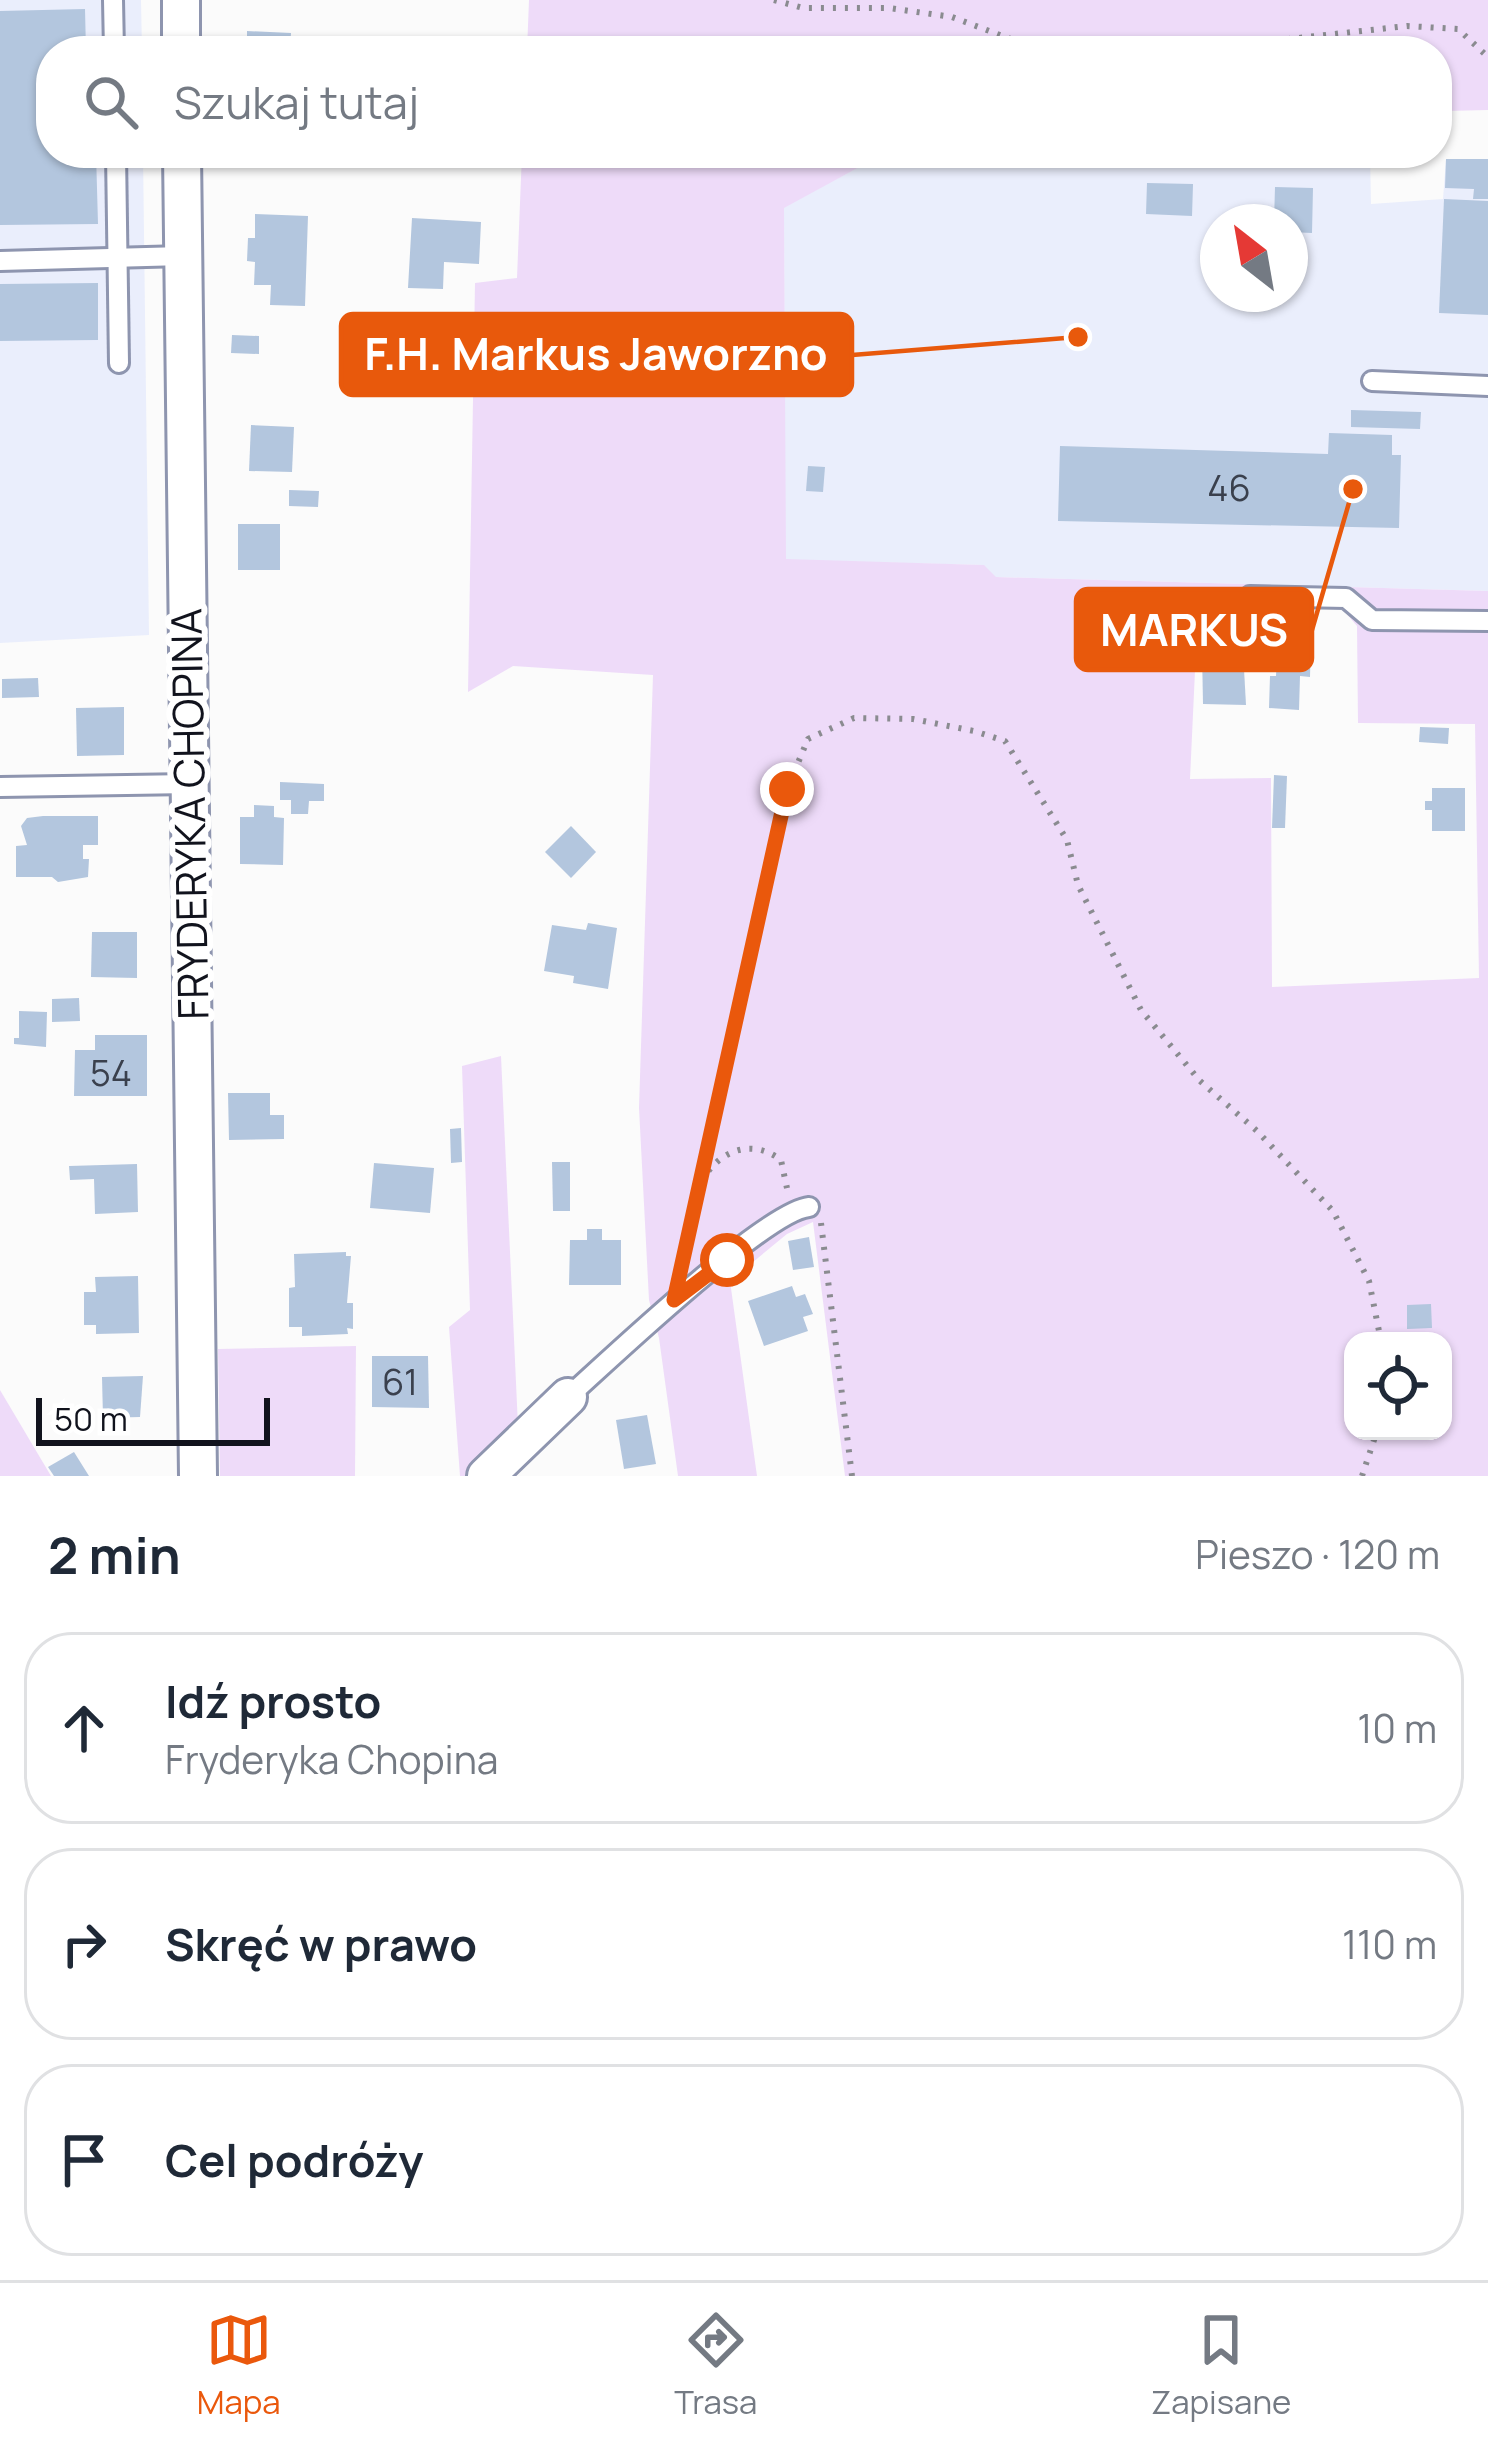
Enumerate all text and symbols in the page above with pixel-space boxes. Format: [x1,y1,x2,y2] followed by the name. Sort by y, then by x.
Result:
[36,36,1452,168] search box
[78,69,144,135] icon: search
[174,71,419,133] text: Szukaj tutaj
[1200,204,1308,312] north arrow
[341,314,852,395] callout: F.H. Markus Jaworzno
[364,322,828,384] text: F.H. Markus Jaworzno
[1207,463,1251,512] house number: 46
[1076,589,1312,670] callout: MARKUS
[1100,598,1288,660] text: MARKUS
[156,608,222,1020] street label: FRYDERYKA CHOPINA
[760,762,814,816] route end
[90,1048,132,1097] house number: 54
[700,1233,754,1287] route start
[1344,1332,1452,1440] map controls
[1344,1332,1452,1440] button: locate
[382,1357,418,1406] house number: 61
[36,1392,270,1445] scale bar
[54,1396,128,1441] text: 50 m
[48,1520,181,1589] text: 2 min
[1195,1527,1440,1581] text: Pieszo · 120 m
[165,1670,381,1732] text: Idź prosto
[51,1695,117,1761] icon: ahead
[1357,1701,1437,1755] text: 10 m
[165,1732,498,1786] text: Fryderyka Chopina
[51,1911,117,1977] icon: right
[165,1913,477,1975] text: Skręć w prawo
[1342,1917,1437,1971] text: 110 m
[51,2127,117,2193] icon: arrive
[165,2129,423,2191] text: Cel podróży
[197,2307,281,2424] tab: Mapa
[674,2307,757,2424] tab: Trasa
[1151,2307,1291,2424] tab: Zapisane

